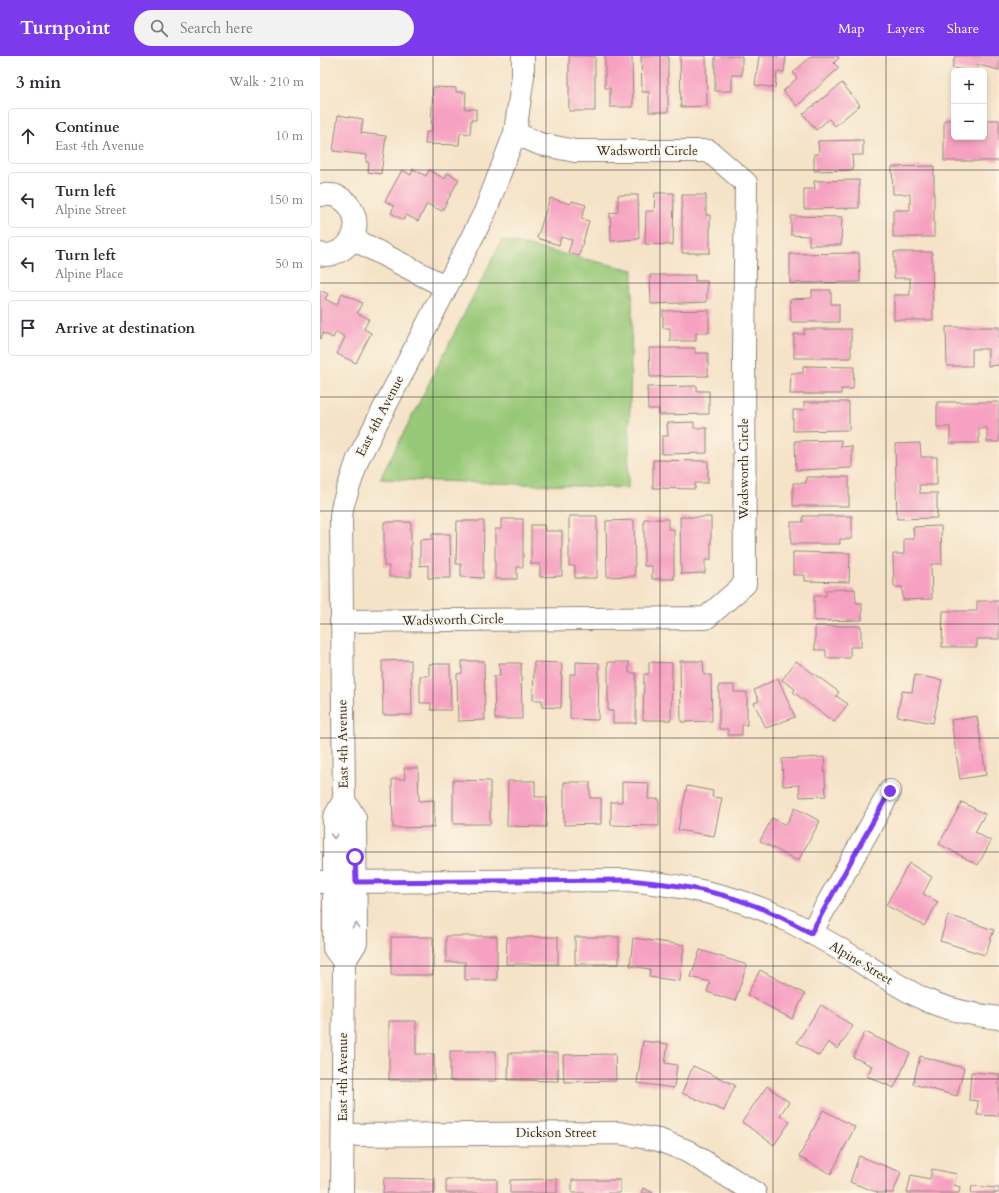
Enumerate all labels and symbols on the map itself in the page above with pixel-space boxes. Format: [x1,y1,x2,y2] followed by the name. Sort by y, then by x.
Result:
[595,142,698,160] street label: Wadsworth Circle
[352,372,408,460] street label: East 4th Avenue
[735,418,753,521] street label: Wadsworth Circle
[401,610,504,630] street label: Wadsworth Circle
[333,699,353,789] street label: East 4th Avenue
[881,782,899,800] route end
[330,833,338,839] one-way arrow
[346,848,364,866] route start
[352,923,360,929] one-way arrow
[826,937,896,989] street label: Alpine Street
[334,1032,352,1122] street label: East 4th Avenue
[516,1124,596,1142] street label: Dickson Street

